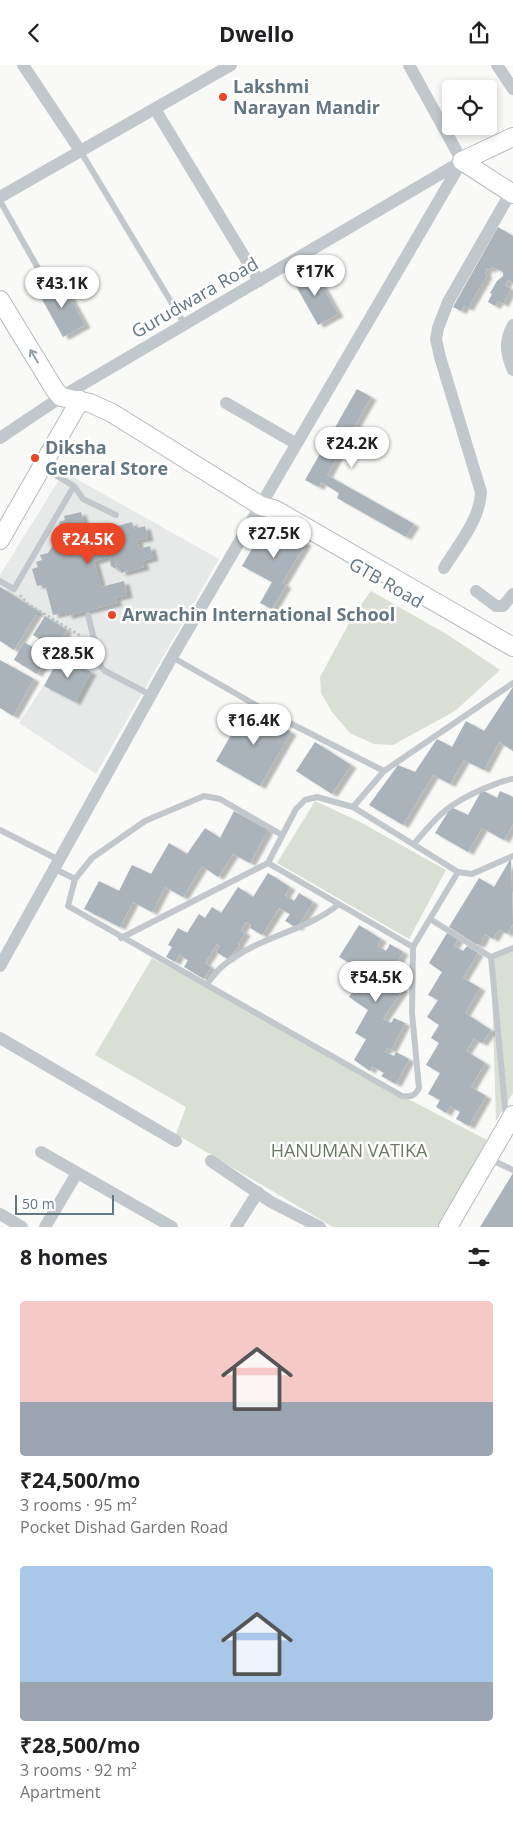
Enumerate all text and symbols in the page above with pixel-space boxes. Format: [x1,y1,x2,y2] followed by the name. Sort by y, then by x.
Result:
[219,18,294,48] text: Dwello
[20,19,48,47] icon: back
[465,19,493,47] icon: share
[233,74,380,119] place label: Lakshmi Narayan Mandir
[442,80,497,135] map controls
[442,80,497,135] button: locate
[217,91,229,103] marker: Lakshmi Narayan Mandir
[127,251,262,343] street label: Gurudwara Road
[285,255,345,297] pin: ₹17K
[296,260,334,282] text: ₹17K
[21,267,103,309] pin: ₹43.1K
[36,272,88,294] text: ₹43.1K
[29,350,39,364] one-way arrow
[311,427,393,469] pin: ₹24.2K
[326,432,378,454] text: ₹24.2K
[45,435,168,480] place label: Diksha General Store
[29,452,41,464] marker: Diksha General Store
[233,517,315,559] pin: ₹27.5K
[248,522,300,544] text: ₹27.5K
[47,523,129,565] pin: ₹24.5K
[62,528,114,550] text: ₹24.5K
[345,551,428,613] street label: GTB Road
[122,602,395,626] place label: Arwachin International School
[106,609,118,621] marker: Arwachin International School
[27,637,109,679] pin: ₹28.5K
[42,642,94,664] text: ₹28.5K
[213,703,295,746] pin: ₹16.4K
[228,709,280,731] text: ₹16.4K
[335,961,417,1003] pin: ₹54.5K
[350,966,402,988] text: ₹54.5K
[271,1138,428,1162] park label: HANUMAN VATIKA
[15,1192,114,1215] scale bar
[22,1194,55,1213] text: 50 m
[20,1243,108,1271] text: 8 homes
[465,1243,493,1271] icon: filters
[212,1334,302,1424] icon: home
[20,1466,140,1494] text: ₹24,500/mo
[20,1494,137,1516] text: 3 rooms · 95 m²
[20,1516,228,1538] text: Pocket Dishad Garden Road
[212,1599,302,1689] icon: home
[20,1731,140,1759] text: ₹28,500/mo
[20,1759,137,1781] text: 3 rooms · 92 m²
[20,1781,100,1803] text: Apartment

